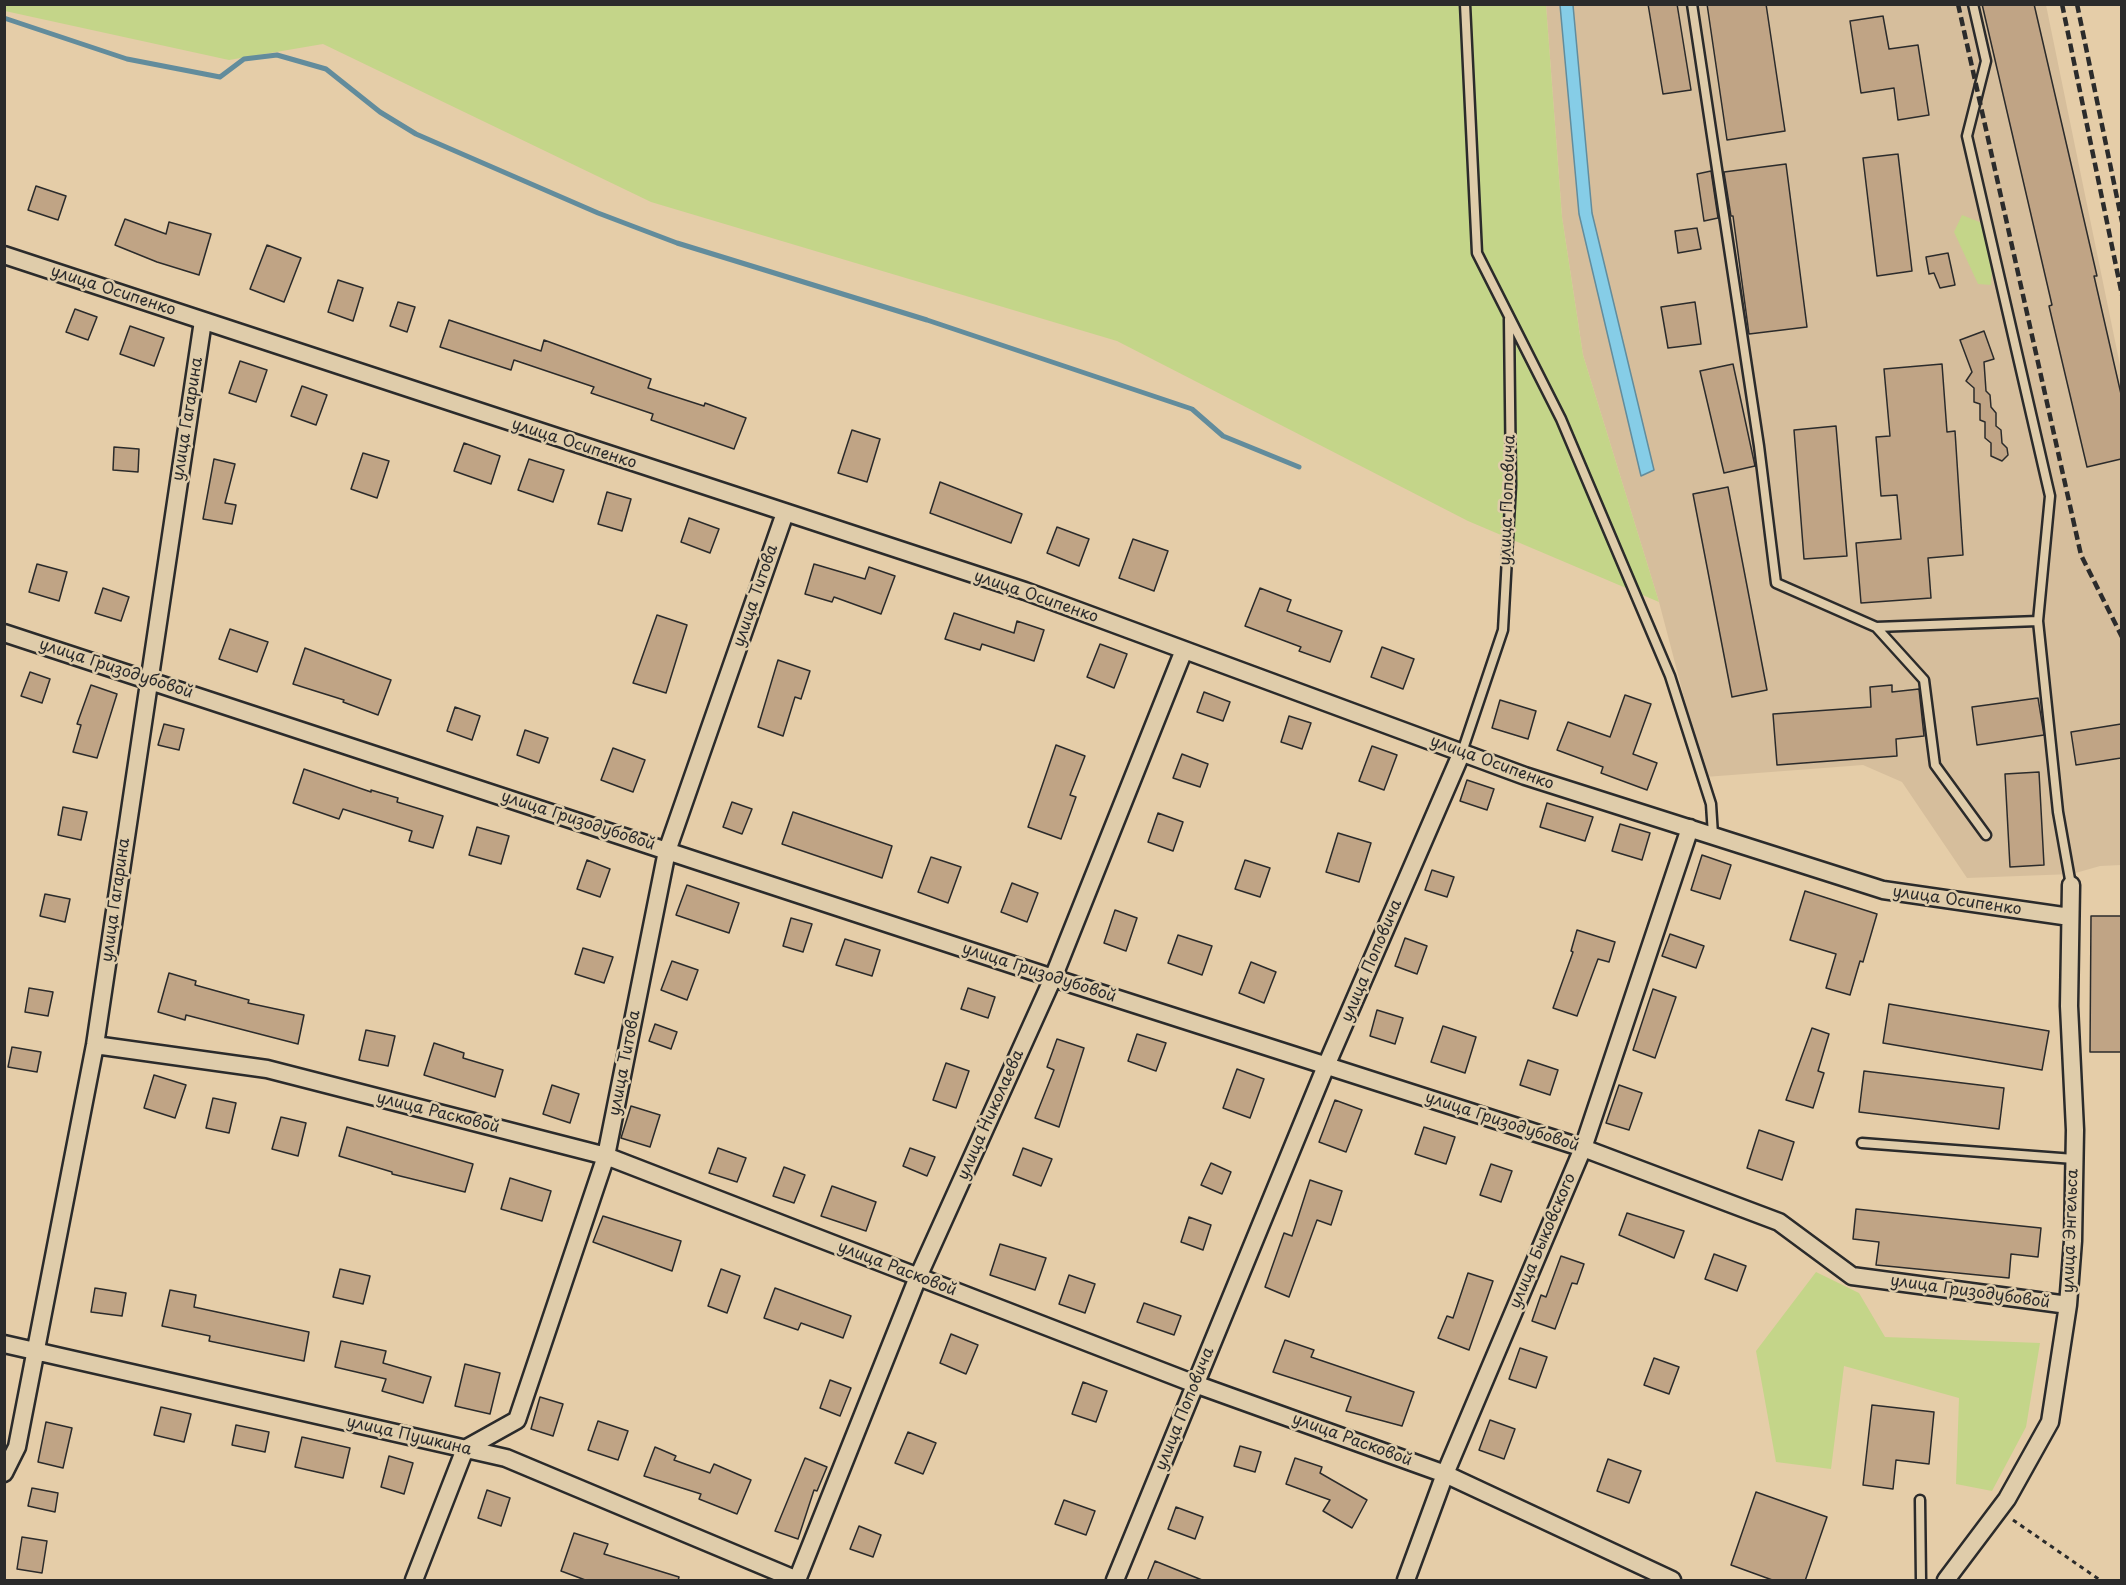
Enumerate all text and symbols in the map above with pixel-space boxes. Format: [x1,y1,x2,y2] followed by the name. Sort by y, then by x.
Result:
[48,262,178,320] street label: улица Осипенко
[169,356,207,482] street label: улица Гагарина
[509,415,639,473] street label: улица Осипенко
[1496,434,1520,566] street label: улица Поповича
[729,542,783,650] street label: улица Титова
[971,567,1101,627] street label: улица Осипенко
[37,635,195,703] street label: улица Гризодубовой
[1428,732,1556,794] street label: улица Осипенко
[499,787,657,855] street label: улица Гризодубовой
[98,837,134,963] street label: улица Гагарина
[1891,882,2023,920] street label: улица Осипенко
[1338,897,1406,1025] street label: улица Поповича
[960,939,1118,1007] street label: улица Гризодубовой
[605,1009,645,1117] street label: улица Титова
[954,1047,1028,1183] street label: улица Николаева
[375,1088,501,1138] street label: улица Расковой
[1423,1088,1581,1156] street label: улица Гризодубовой
[2059,1169,2083,1293] street label: улица Энгельса
[1506,1170,1580,1312] street label: улица Быковского
[835,1237,959,1301] street label: улица Расковой
[1889,1271,2051,1313] street label: улица Гризодубовой
[1152,1345,1218,1473] street label: улица Поповича
[1290,1409,1414,1471] street label: улица Расковой
[344,1412,474,1460] street label: улица Пушкина

